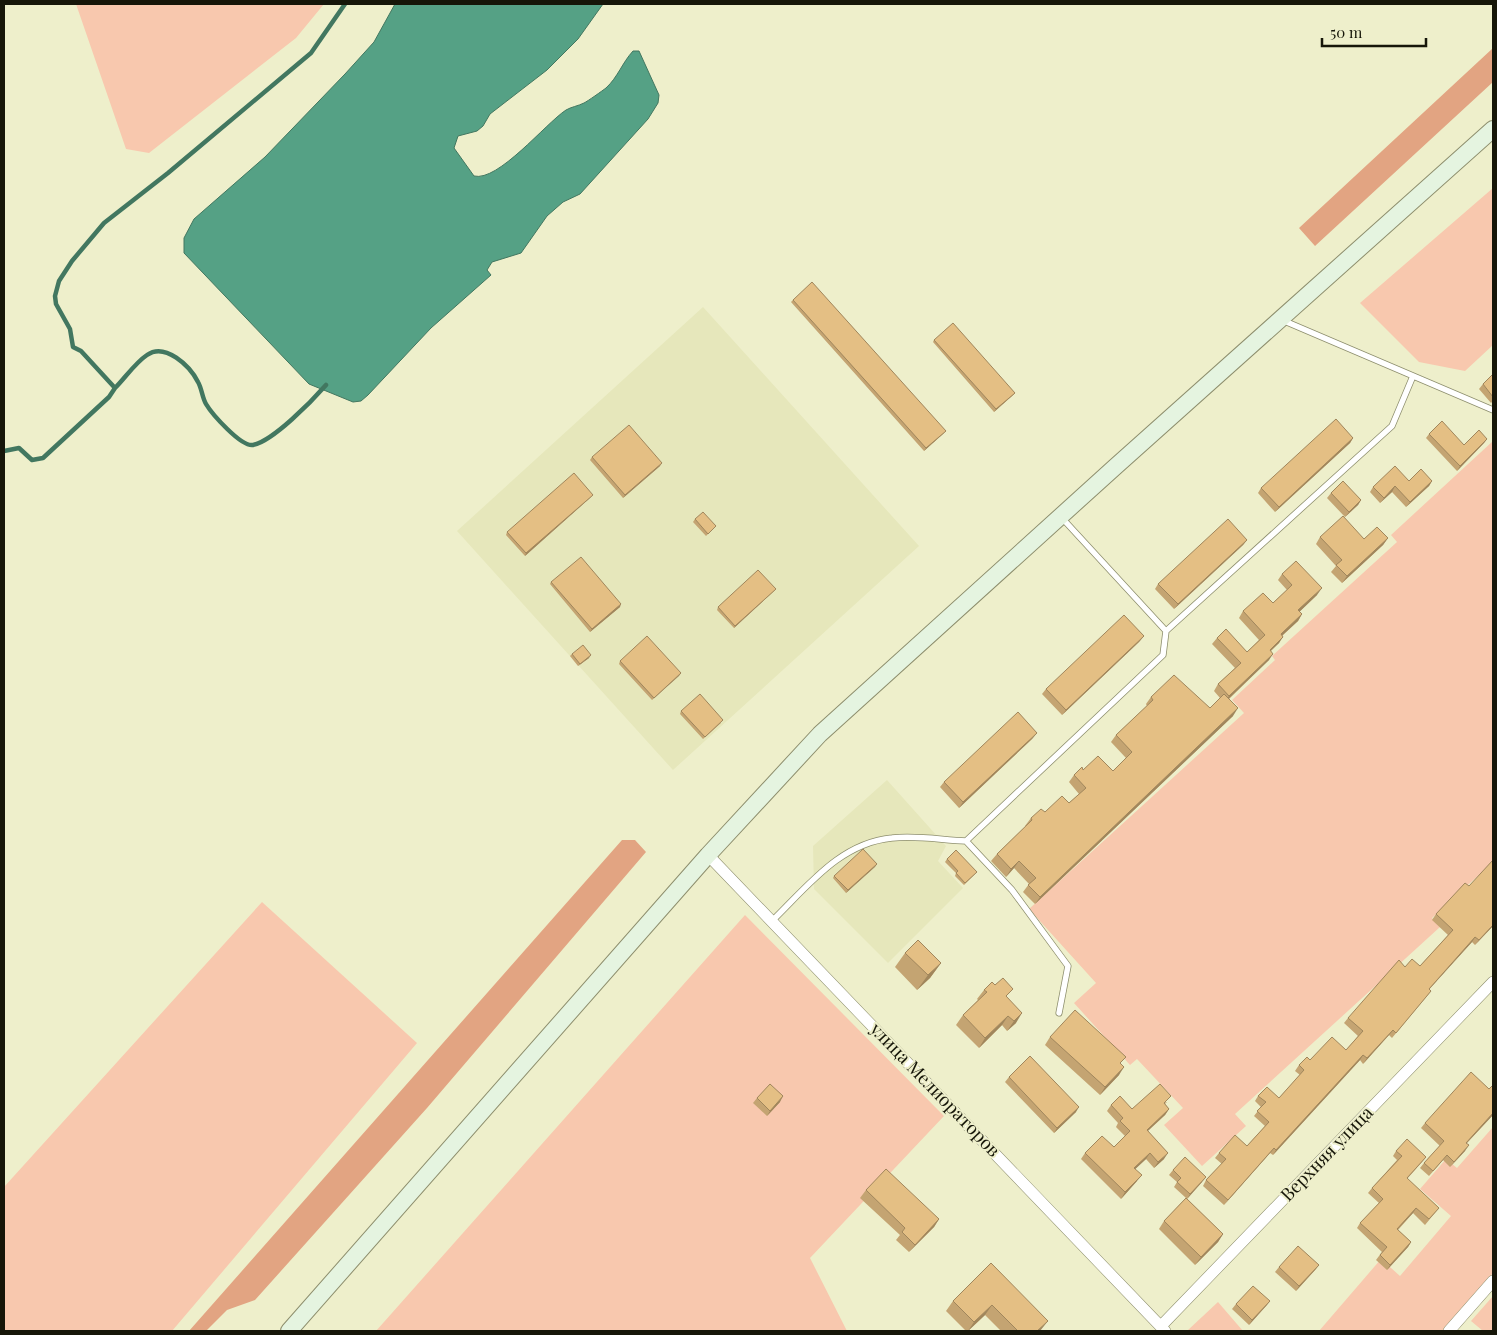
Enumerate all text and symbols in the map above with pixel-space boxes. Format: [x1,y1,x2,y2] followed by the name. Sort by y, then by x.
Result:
[1322,15,1426,47] scale bar
[1330,22,1363,42] text: 50 m
[865,1016,1006,1162] street label: улица Мелиораторов
[1275,1101,1378,1206] street label: Верхняя улица

